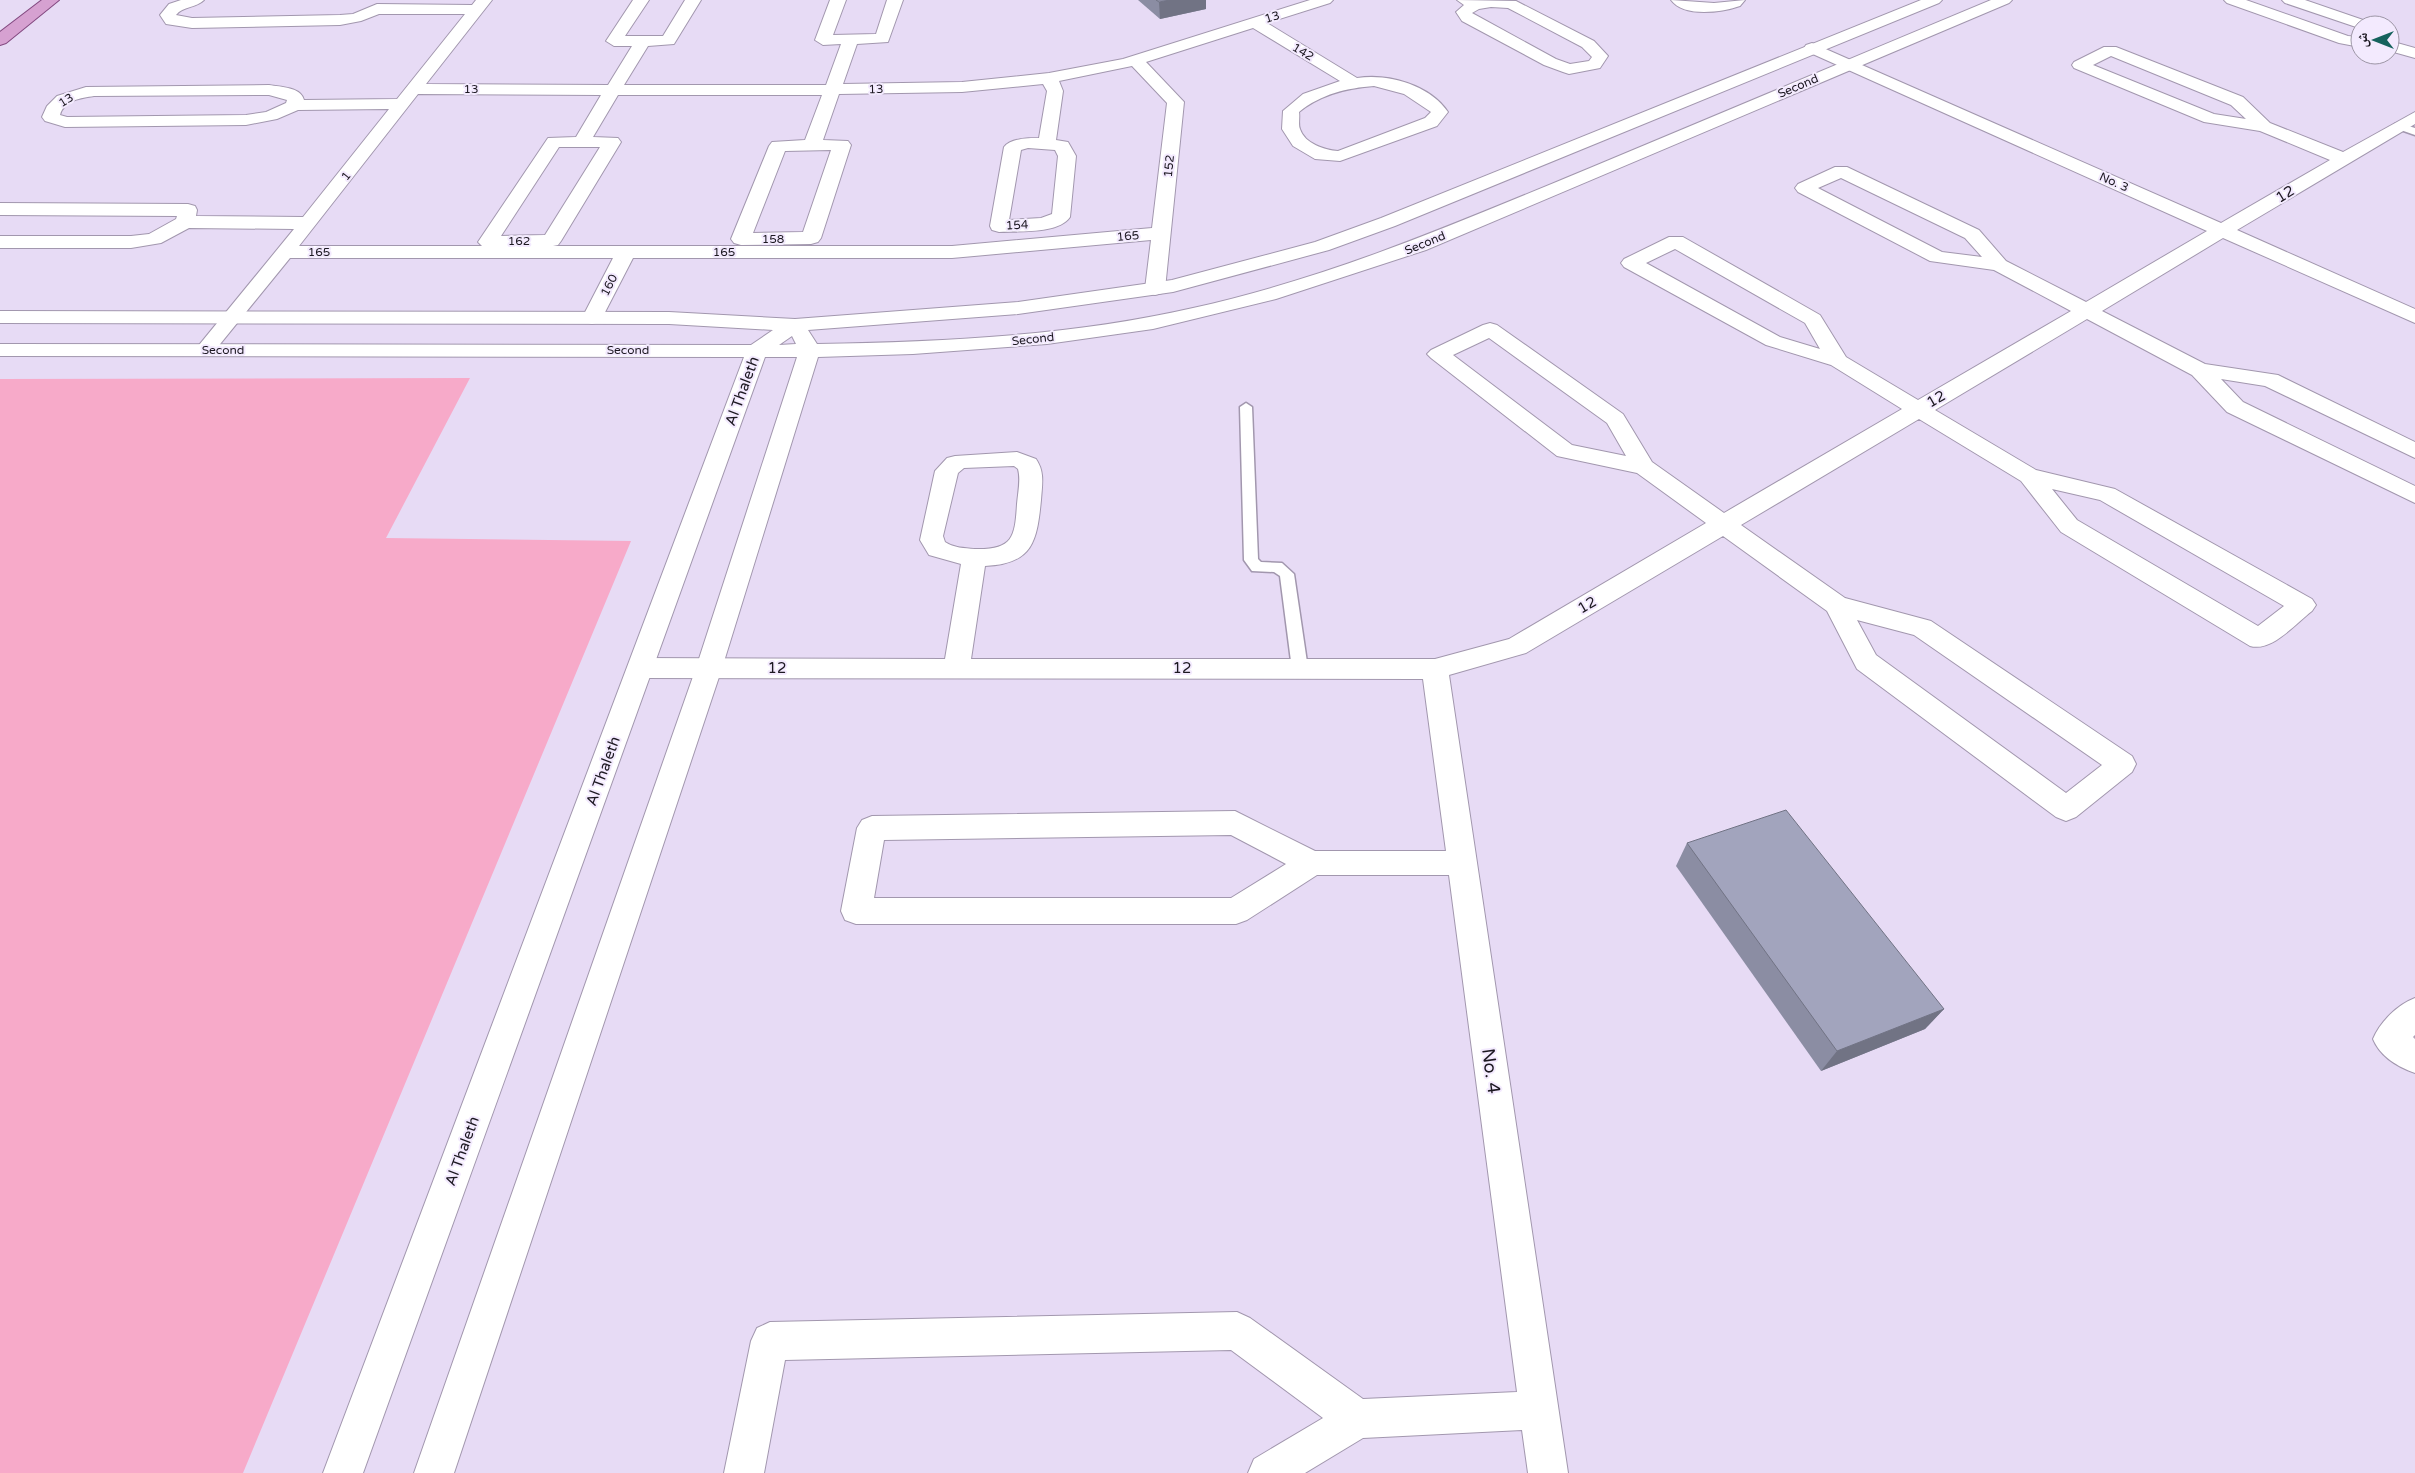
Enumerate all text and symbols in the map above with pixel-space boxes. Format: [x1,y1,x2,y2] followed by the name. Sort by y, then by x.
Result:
[1263,8,1281,26] street label: 13
[2350,15,2400,65] north arrow
[2354,32,2371,47] text: ش
[1290,40,1316,64] street label: 142
[1776,71,1820,101] street label: Second
[463,82,479,96] street label: 13
[868,82,884,96] street label: 13
[56,90,76,110] street label: 13
[1161,154,1177,178] street label: 152
[338,169,354,183] street label: 1
[2097,169,2131,195] street label: No. 3
[2272,181,2298,207] street label: 12
[1005,217,1029,233] street label: 154
[1116,228,1140,244] street label: 165
[1403,229,1447,257] street label: Second
[762,232,784,246] street label: 158
[508,234,530,248] street label: 162
[308,245,330,259] street label: 165
[713,245,735,259] street label: 165
[598,271,621,298] street label: 160
[1011,330,1055,348] street label: Second
[202,343,244,357] street label: Second
[607,343,649,357] street label: Second
[721,354,763,428] street label: Al Thaleth
[1923,386,1949,412] street label: 12
[1574,592,1600,618] street label: 12
[768,659,786,677] street label: 12
[1173,659,1191,677] street label: 12
[582,734,624,808] street label: Al Thaleth
[1477,1047,1505,1095] street label: No. 4
[441,1114,483,1188] street label: Al Thaleth

